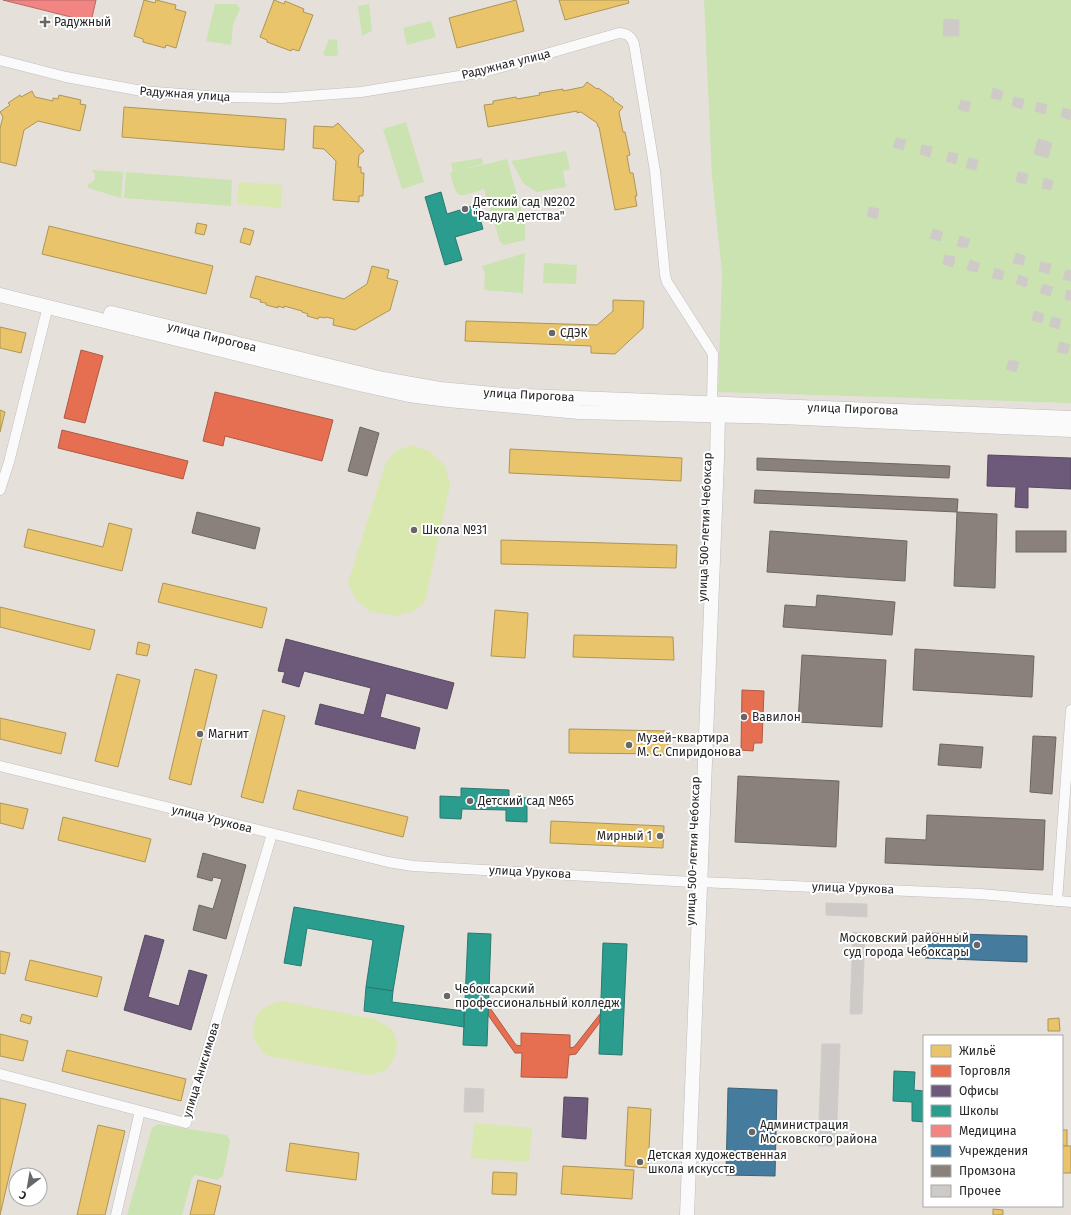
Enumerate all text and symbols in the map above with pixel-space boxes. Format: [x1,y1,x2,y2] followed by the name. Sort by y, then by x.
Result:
[54,15,111,29] place label: Радужный
[39,16,51,28] marker: Радужный
[460,46,552,82] street label: Радужная улица
[139,84,231,104] street label: Радужная улица
[472,195,575,223] place label: Детский сад №202 "Радуга детства"
[460,204,470,214] marker: Детский сад №202 "Радуга детства"
[166,319,258,355] street label: улица Пирогова
[560,326,588,340] place label: СДЭК
[547,328,557,338] marker: СДЭК
[483,386,575,404] street label: улица Пирогова
[807,400,899,418] street label: улица Пирогова
[695,452,715,602] street label: улица 500-летия Чебоксар
[422,523,487,537] place label: Школа №31
[409,525,419,535] marker: Школа №31
[752,710,801,724] place label: Вавилон
[739,712,749,722] marker: Вавилон
[208,727,249,741] place label: Магнит
[195,729,205,739] marker: Магнит
[637,731,741,759] place label: Музей-квартира М. С. Спиридонова
[624,740,634,750] marker: Музей-квартира М. С. Спиридонова
[683,776,703,926] street label: улица 500-летия Чебоксар
[477,794,574,808] place label: Детский сад №65
[465,796,475,806] marker: Детский сад №65
[170,802,254,836] street label: улица Урукова
[597,829,652,843] place label: Мирный 1
[655,831,665,841] marker: Мирный 1
[488,863,572,881] street label: улица Урукова
[812,880,894,896] street label: улица Урукова
[840,931,969,959] place label: Московский районный суд города Чебоксары
[972,940,982,950] marker: Московский районный суд города Чебоксары
[455,982,620,1010] place label: Чебоксарский профессиональный колледж
[442,991,452,1001] marker: Чебоксарский профессиональный колледж
[180,1021,222,1119] street label: улица Анисимова
[923,1035,1063,1207] legend
[959,1044,996,1058] text: Жильё
[959,1064,1011,1078] text: Торговля
[959,1084,999,1098] text: Офисы
[959,1104,999,1118] text: Школы
[760,1118,877,1146] place label: Администрация Московского района
[959,1124,1017,1138] text: Медицина
[747,1127,757,1137] marker: Администрация Московского района
[959,1144,1028,1158] text: Учреждения
[647,1148,787,1176] place label: Детская художественная школа искусств
[635,1157,645,1167] marker: Детская художественная школа искусств
[959,1164,1016,1178] text: Промзона
[8,1167,48,1207] north arrow
[959,1184,1001,1198] text: Прочее
[16,1188,29,1202] text: С

